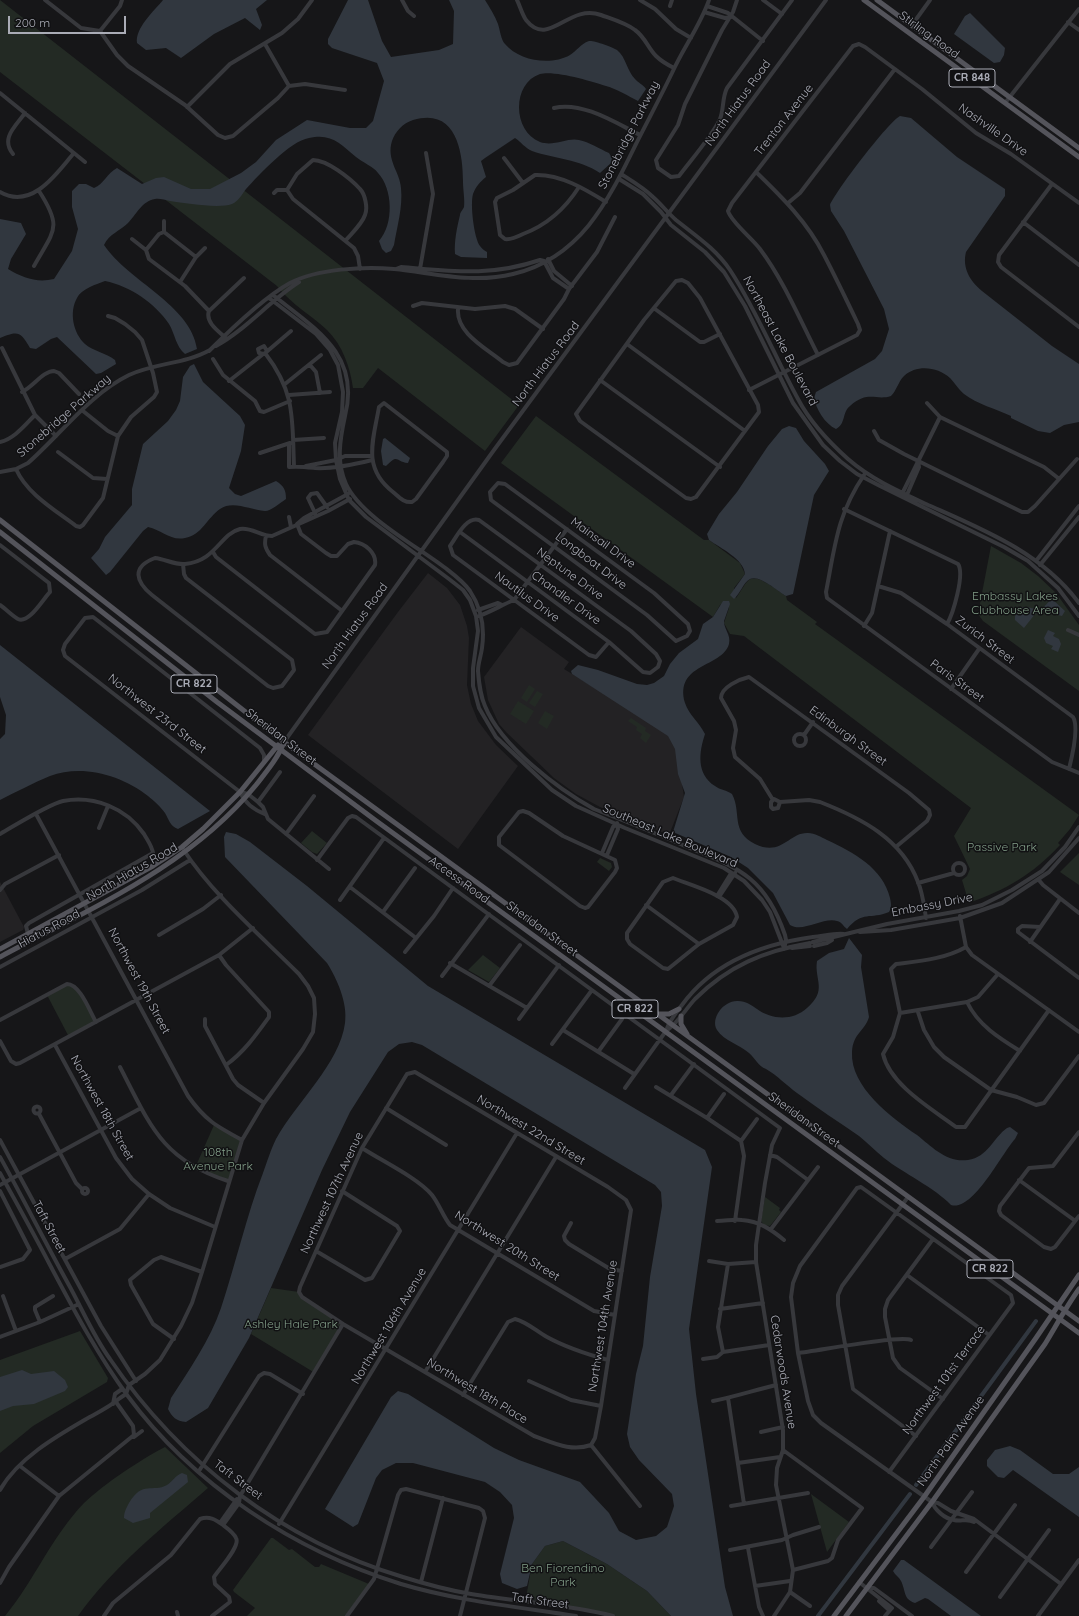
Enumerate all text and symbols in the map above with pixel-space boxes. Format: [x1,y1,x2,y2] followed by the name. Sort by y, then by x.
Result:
[10,8,128,34] scale bar
[896,8,962,62] street label: Stirling Road
[15,15,50,30] text: 200 m
[702,57,774,149] street label: North Hiatus Road
[949,69,995,87] road number: CR 848
[596,79,662,191] street label: Stonebridge Parkway
[752,81,816,159] street label: Trenton Avenue
[955,101,1031,159] street label: Nashville Drive
[740,274,820,408] street label: Northeast Lake Boulevard
[509,319,583,409] street label: North Hiatus Road
[14,371,114,461] street label: Stonebridge Parkway
[568,514,638,572] street label: Mainsail Drive
[552,529,630,593] street label: Longboat Drive
[534,545,606,603] street label: Neptune Drive
[528,568,604,628] street label: Chandler Drive
[492,569,562,625] street label: Nautilus Drive
[319,580,391,672] street label: North Hiatus Road
[971,589,1059,617] park label: Embassy Lakes Clubhouse Area
[952,613,1018,667] street label: Zurich Street
[927,657,987,705] street label: Paris Street
[105,671,209,757] street label: Northwest 23rd Street
[171,675,217,693] road number: CR 822
[806,703,890,769] street label: Edinburgh Street
[243,706,319,768] street label: Sheridan Street
[600,801,740,871] street label: Southeast Lake Boulevard
[84,840,180,904] street label: North Hiatus Road
[967,840,1037,854] park label: Passive Park
[426,853,492,907] street label: Access Road
[890,890,974,920] street label: Embassy Drive
[503,898,581,960] street label: Sheridan Street
[16,907,82,951] street label: Hiatus Road
[105,925,173,1037] street label: Northwest 19th Street
[612,1000,658,1018] road number: CR 822
[67,1053,137,1163] street label: Northwest 18th Street
[765,1089,843,1151] street label: Sheridan Street
[474,1092,588,1168] street label: Northwest 22nd Street
[297,1130,367,1256] street label: Northwest 107th Avenue
[183,1145,253,1173] park label: 108th Avenue Park
[29,1198,69,1256] street label: Taft Street
[452,1208,562,1284] street label: Northwest 20th Street
[585,1259,621,1393] street label: Northwest 104th Avenue
[967,1260,1013,1278] road number: CR 822
[348,1265,430,1387] street label: Northwest 106th Avenue
[767,1314,799,1430] street label: Cedarwoods Avenue
[244,1317,338,1331] park label: Ashley Hale Park
[900,1323,988,1437] street label: Northwest 101st Terrace
[424,1355,530,1427] street label: Northwest 18th Place
[914,1393,988,1489] street label: North Palm Avenue
[211,1457,265,1503] street label: Taft Street
[521,1561,605,1589] park label: Ben Fiorendino Park
[510,1590,570,1612] street label: Taft Street

